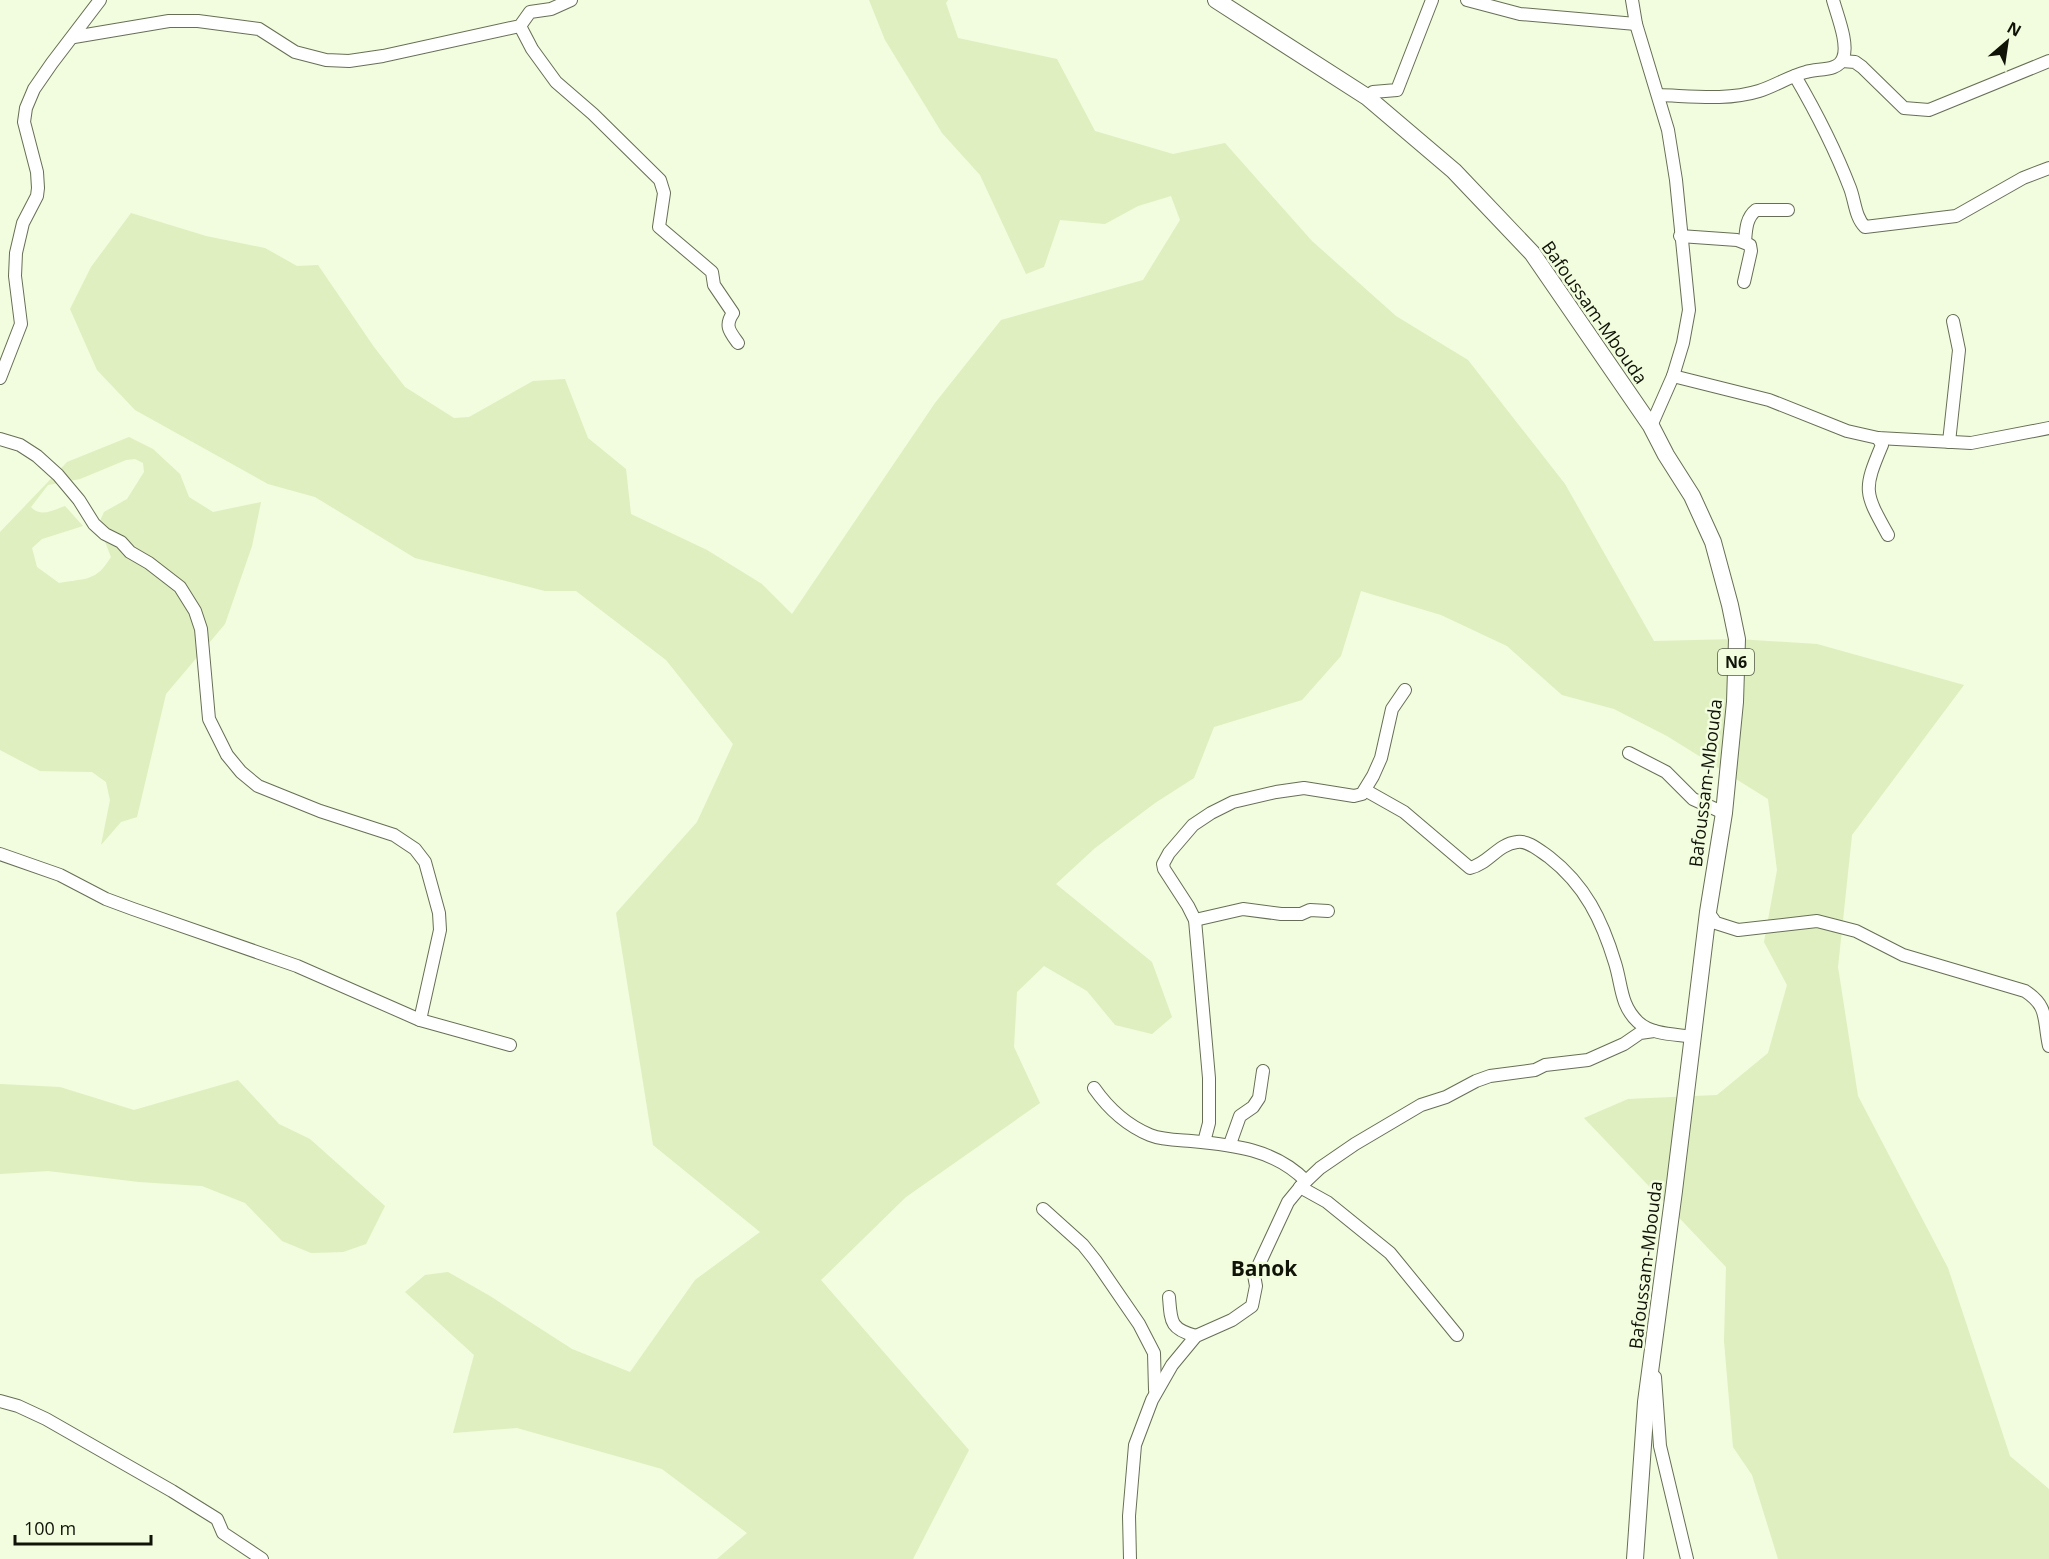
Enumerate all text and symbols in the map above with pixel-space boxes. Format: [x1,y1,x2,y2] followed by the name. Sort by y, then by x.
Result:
[1977,12,2037,72] north arrow
[2003,16,2025,42] text: N
[1537,236,1653,388] street label: Bafoussam-Mbouda
[1718,649,1754,675] road number: N6
[1683,698,1727,868] street label: Bafoussam-Mbouda
[1623,1180,1667,1350] street label: Bafoussam-Mbouda
[1231,1254,1298,1282] district label: Banok
[15,1508,152,1546] scale bar
[24,1516,76,1540] text: 100 m

